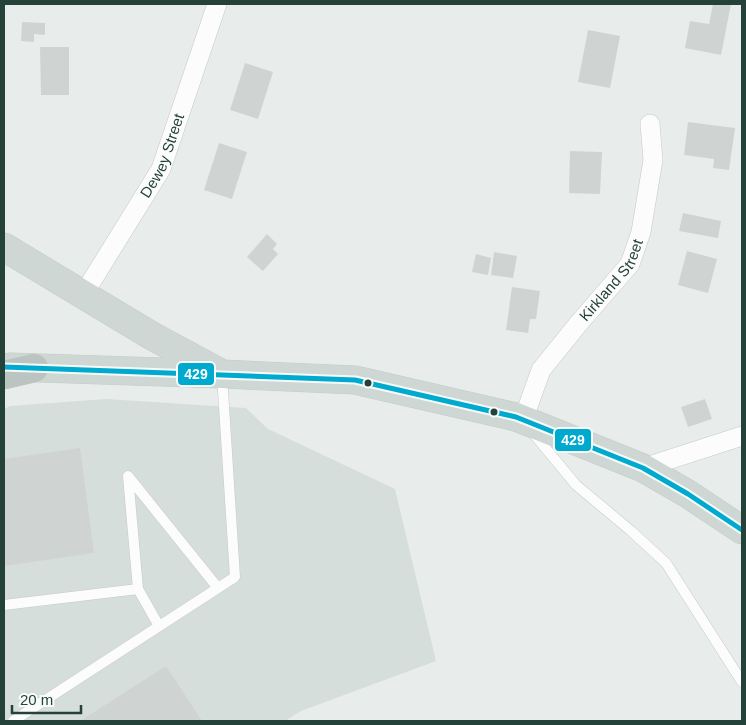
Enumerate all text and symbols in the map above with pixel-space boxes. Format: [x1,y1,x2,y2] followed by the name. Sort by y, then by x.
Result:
[136,111,187,201] street label: Dewey Street
[576,236,646,324] street label: Kirkland Street
[177,362,215,386] line badge: 429
[184,366,208,382] text: 429
[363,378,373,388] unlabelled marker
[489,407,499,417] unlabelled marker
[554,428,592,452] line badge: 429
[561,432,585,448] text: 429
[12,682,81,714] scale bar
[20,691,53,708] text: 20 m

